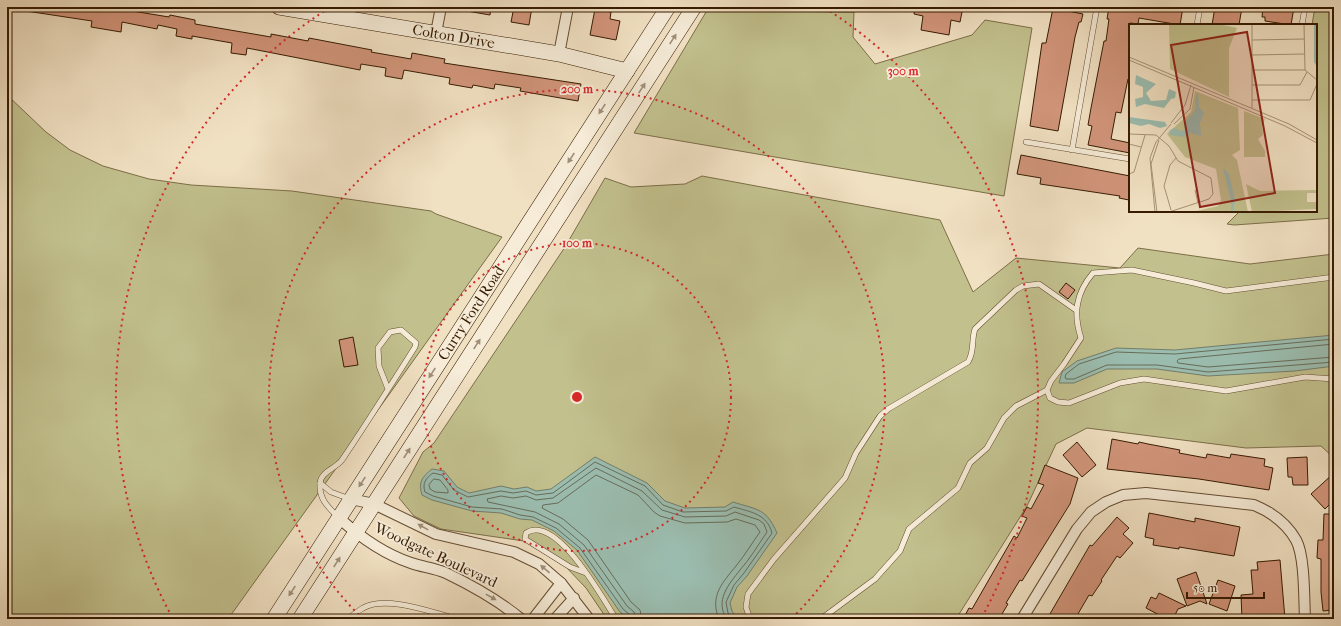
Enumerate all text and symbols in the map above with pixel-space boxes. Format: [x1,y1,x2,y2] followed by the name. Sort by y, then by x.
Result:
[411,21,497,52] street label: Colton Drive
[1129,24,1317,212] inset map
[670,33,677,44] one-way arrow
[888,64,919,79] text: 300 m
[561,82,594,96] text: 200 m
[638,82,645,94] one-way arrow
[598,104,606,115] one-way arrow
[567,152,575,163] one-way arrow
[562,236,593,250] text: 100 m
[434,262,509,364] street label: Curry Ford Road
[473,339,481,349] one-way arrow
[429,367,436,379] one-way arrow
[570,390,584,404] centre of rings
[403,447,410,459] one-way arrow
[358,477,366,487] one-way arrow
[371,518,501,592] street label: Woodgate Boulevard
[417,524,429,531] one-way arrow
[333,557,341,567] one-way arrow
[540,565,550,574] one-way arrow
[1187,574,1264,600] scale bar
[1193,581,1217,595] text: 50 m
[288,586,296,597] one-way arrow
[486,593,497,600] one-way arrow

